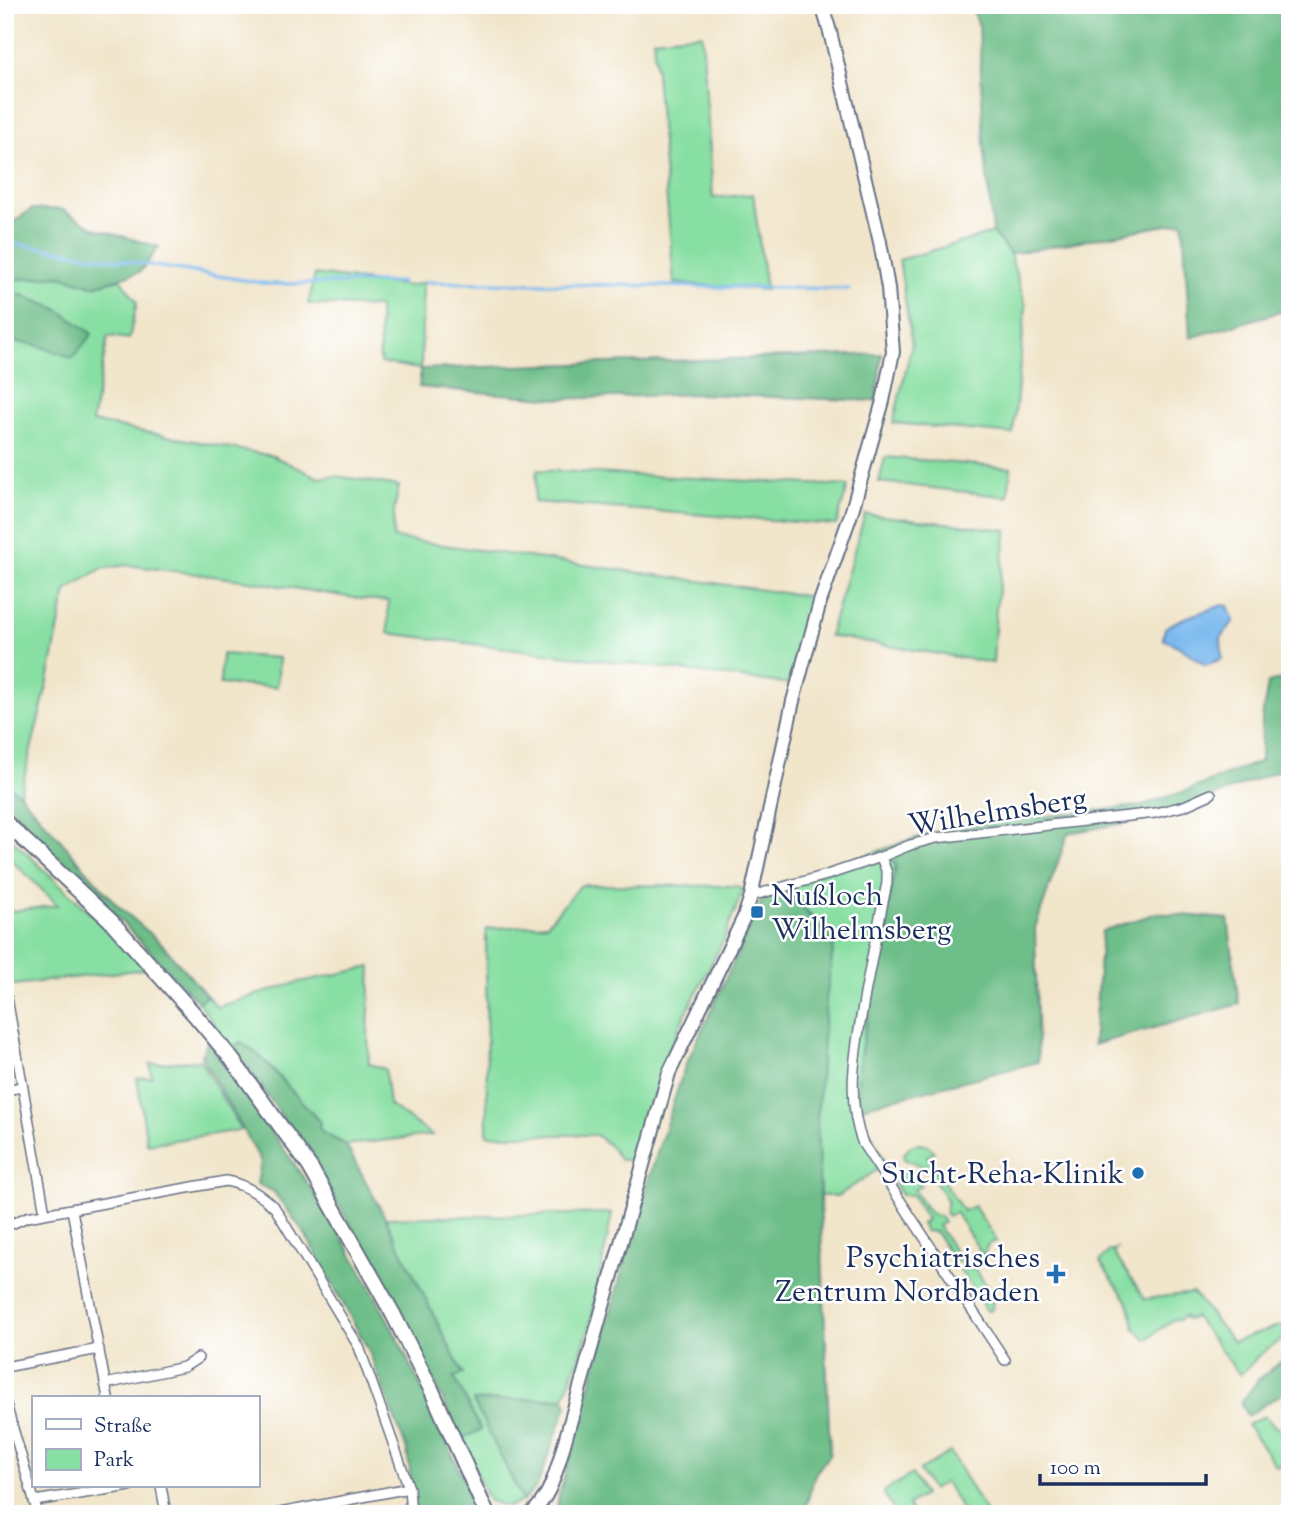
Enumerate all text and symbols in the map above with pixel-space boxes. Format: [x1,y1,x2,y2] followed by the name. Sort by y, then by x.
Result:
[905,778,1090,849] street label: Wilhelmsberg
[771,876,952,953] place label: Nußloch Wilhelmsberg
[749,904,765,920] marker: Nußloch Wilhelmsberg
[881,1154,1124,1197] place label: Sucht-Reha-Klinik
[1130,1165,1146,1181] marker: Sucht-Reha-Klinik
[775,1238,1040,1315] place label: Psychiatrisches Zentrum Nordbaden
[1046,1264,1066,1284] marker: Psychiatrisches Zentrum Nordbaden
[32,1396,259,1488] legend
[94,1412,152,1442] text: Straße
[1040,1442,1206,1486] scale bar
[94,1446,135,1476] text: Park
[1050,1454,1101,1484] text: 100 m

